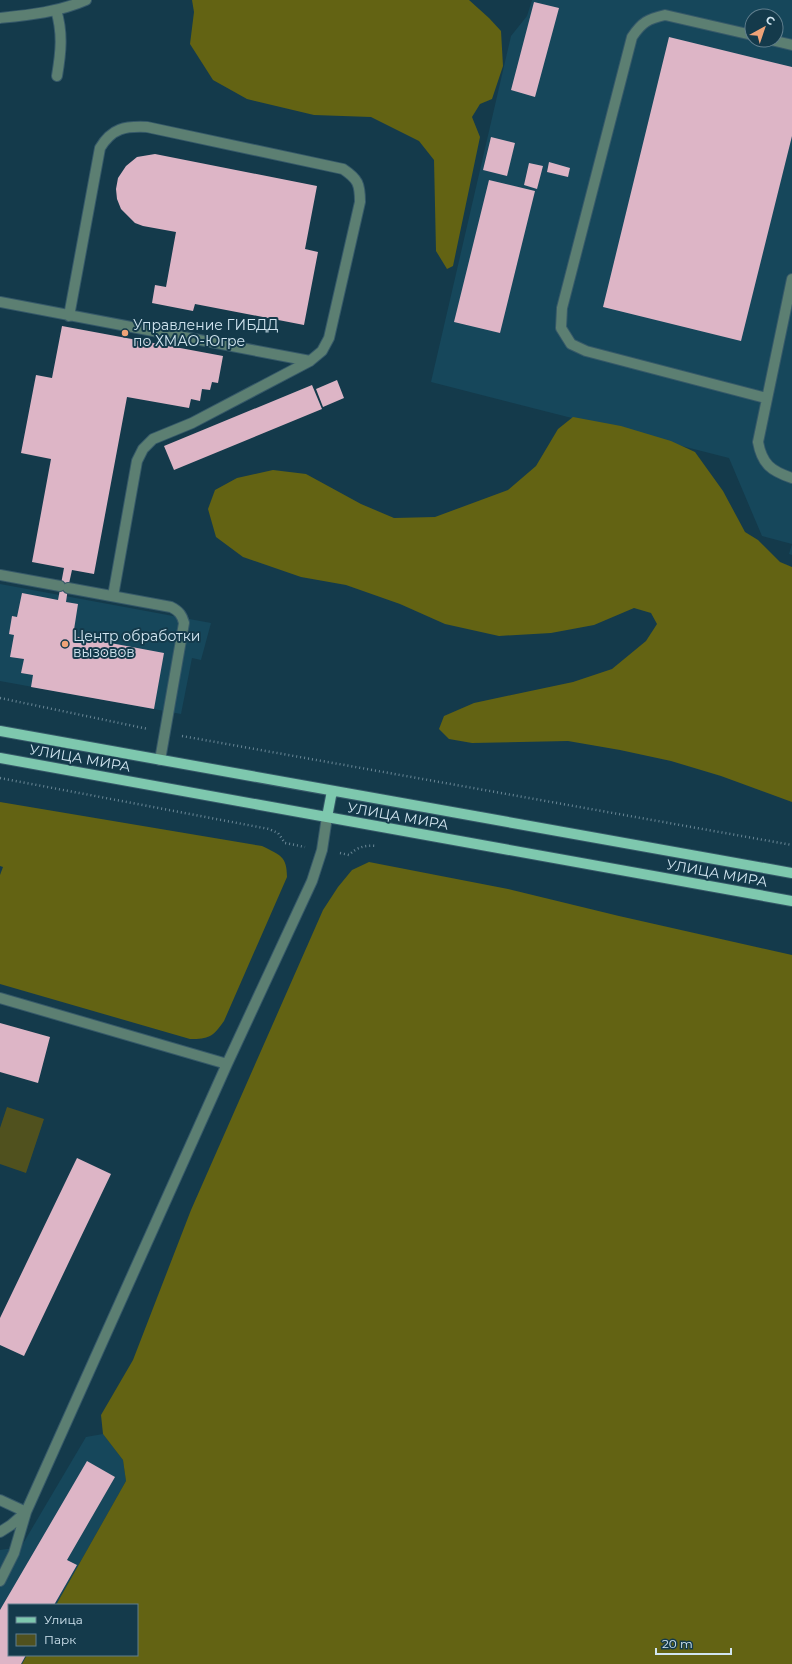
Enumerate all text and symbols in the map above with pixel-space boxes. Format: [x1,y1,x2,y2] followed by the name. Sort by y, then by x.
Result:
[744,8,784,48] north arrow
[763,12,778,28] text: С
[133,316,278,350] place label: Управление ГИБДД по ХМАО-Югре
[120,328,130,338] marker: Управление ГИБДД по ХМАО-Югре
[73,627,200,661] place label: Центр обработки вызовов
[60,639,70,649] marker: Центр обработки вызовов
[28,740,132,776] street label: УЛИЦА МИРА
[346,798,450,834] street label: УЛИЦА МИРА
[665,855,769,891] street label: УЛИЦА МИРА
[8,1604,138,1656] legend
[44,1612,83,1627] text: Улица
[656,1630,731,1656] scale bar
[44,1632,76,1647] text: Парк
[662,1636,693,1651] text: 20 m

